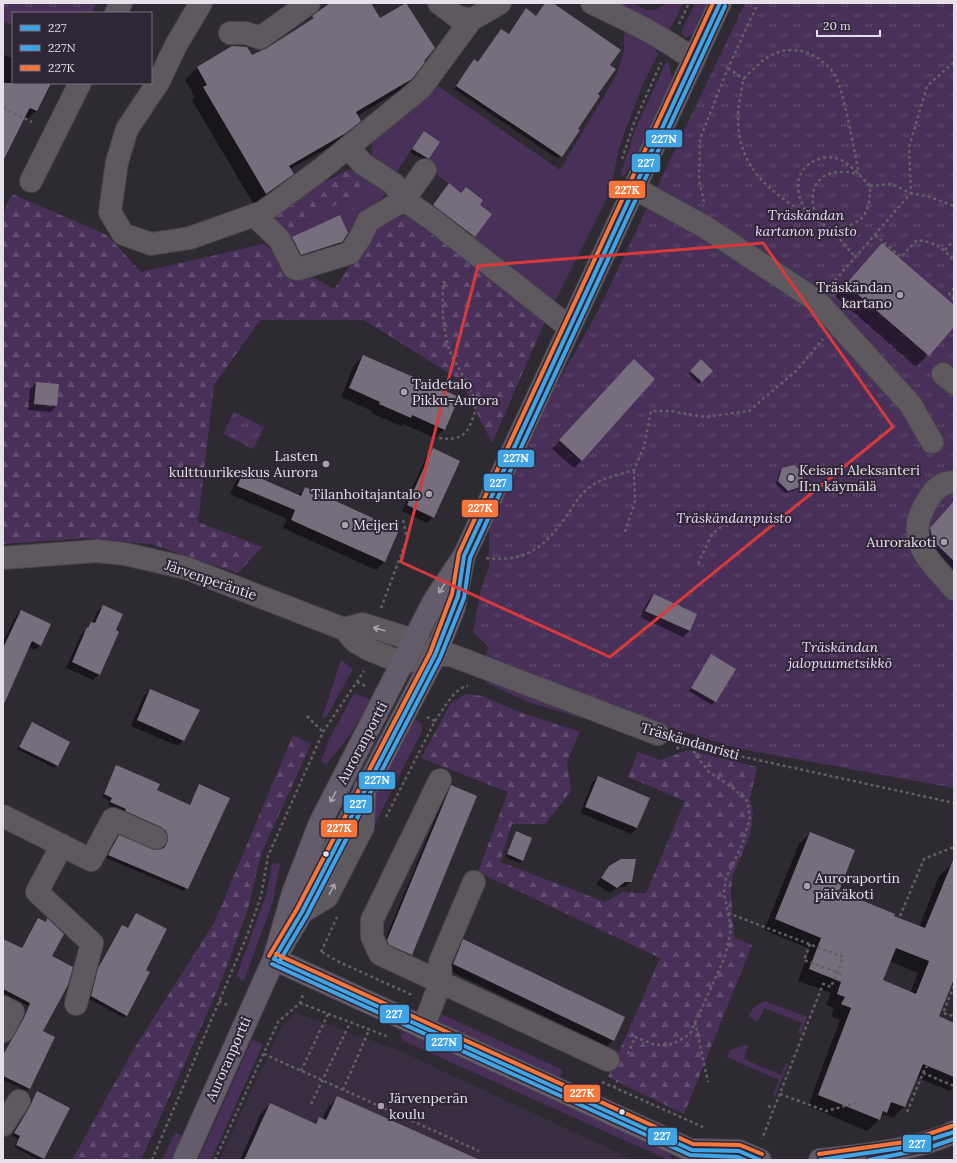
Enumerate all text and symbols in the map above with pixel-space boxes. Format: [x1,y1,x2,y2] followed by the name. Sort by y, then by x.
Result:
[12,12,152,84] legend
[817,12,880,38] scale bar
[823,18,851,33] text: 20 m
[48,20,67,35] text: 227
[48,40,76,55] text: 227N
[48,60,75,75] text: 227K
[645,129,683,148] line badge: 227N
[651,132,677,146] text: 227N
[631,153,661,173] line badge: 227
[638,156,654,170] text: 227
[608,180,646,199] line badge: 227K
[615,183,640,197] text: 227K
[755,206,857,240] park label: Träskändan kartanon puisto
[816,278,892,312] place label: Träskändan kartano
[895,290,905,300] marker: Träskändan kartano
[412,375,499,409] place label: Taidetalo Pikku-Aurora
[399,387,409,397] marker: Taidetalo Pikku-Aurora
[169,447,318,481] place label: Lasten kulttuurikeskus Aurora
[497,449,535,468] line badge: 227N
[503,451,529,465] text: 227N
[321,459,331,469] marker: Lasten kulttuurikeskus Aurora
[799,461,920,495] place label: Keisari Aleksanteri II:n käymälä
[483,473,513,492] line badge: 227
[786,473,796,483] marker: Keisari Aleksanteri II:n käymälä
[490,476,506,490] text: 227
[311,485,421,503] place label: Tilanhoitajantalo
[424,489,434,499] marker: Tilanhoitajantalo
[461,499,499,518] line badge: 227K
[468,501,493,515] text: 227K
[676,509,792,527] park label: Träskändanpuisto
[353,516,399,534] place label: Meijeri
[340,520,350,530] marker: Meijeri
[866,533,936,551] place label: Aurorakoti
[939,537,949,547] marker: Aurorakoti
[162,556,260,604] street label: Järvenperäntie
[438,582,446,593] one-way arrow
[373,625,386,632] one-way arrow
[786,638,892,672] park label: Träskändan jalopuumetsikkö
[332,699,391,788] street label: Auroranportti
[639,718,741,764] street label: Träskändanristi
[358,771,396,790] line badge: 227N
[364,773,390,787] text: 227N
[329,791,337,803] one-way arrow
[343,794,373,814] line badge: 227
[350,797,366,811] text: 227
[320,819,358,838] line badge: 227K
[327,821,352,835] text: 227K
[321,849,331,859] unlabelled marker
[814,869,901,903] place label: Auroraportin päiväkoti
[802,881,812,891] marker: Auroraportin päiväkoti
[328,883,336,895] one-way arrow
[379,1004,410,1024] line badge: 227
[386,1007,402,1021] text: 227
[201,1014,255,1105] street label: Auroranportti
[425,1033,463,1052] line badge: 227N
[431,1035,457,1049] text: 227N
[563,1084,601,1103] line badge: 227K
[570,1086,595,1100] text: 227K
[388,1089,469,1123] place label: Järvenperän koulu
[376,1101,386,1111] marker: Järvenperän koulu
[617,1107,627,1117] unlabelled marker
[647,1127,678,1146] line badge: 227
[654,1129,670,1143] text: 227
[902,1134,932,1153] line badge: 227
[909,1137,925,1151] text: 227

